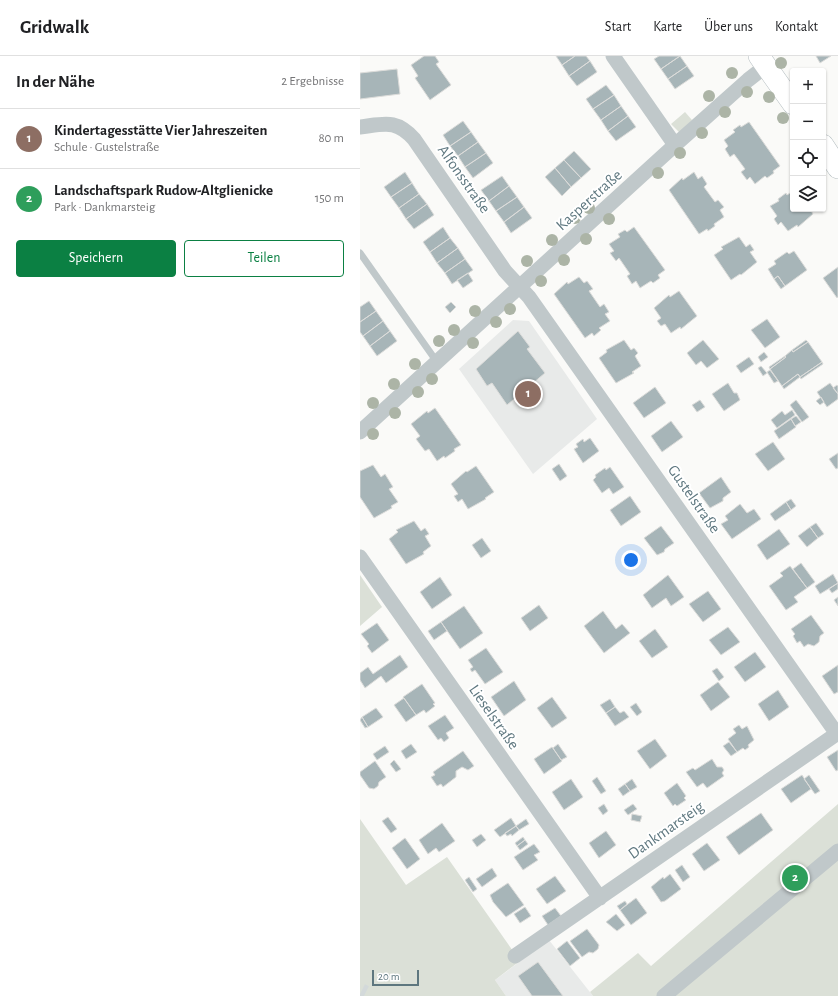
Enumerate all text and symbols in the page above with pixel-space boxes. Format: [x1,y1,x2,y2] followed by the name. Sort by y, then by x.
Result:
[20,18,89,37] text: Gridwalk
[605,20,631,34] text: Start
[653,20,682,34] text: Karte
[704,20,753,34] text: Über uns
[775,20,818,34] text: Kontakt
[790,68,826,212] map controls
[790,68,826,104] button: +
[16,73,95,90] text: In der Nähe
[281,75,344,88] text: 2 Ergebnisse
[790,104,826,140] button: −
[54,123,267,138] text: Kindertagesstätte Vier Jahreszeiten
[27,132,31,145] text: 1
[318,132,344,145] text: 80 m
[790,140,826,176] button: locate
[54,141,159,154] text: Schule · Gustelstraße
[435,142,493,216] street label: Alfonsstraße
[553,167,625,233] street label: Kasperstraße
[790,176,826,212] button: layers
[54,183,273,198] text: Landschaftspark Rudow-Altglienicke
[26,192,32,205] text: 2
[315,192,344,205] text: 150 m
[54,201,155,214] text: Park · Dankmarsteig
[16,240,176,277] button: Speichern
[184,240,344,277] button: Teilen
[515,379,541,409] pin: 1
[665,462,723,536] street label: Gustelstraße
[621,550,641,570] your location
[466,682,522,752] street label: Lieselstraße
[625,798,707,862] street label: Dankmarsteig
[782,863,808,893] pin: 2
[372,968,419,987] scale bar
[378,971,399,982] text: 20 m

